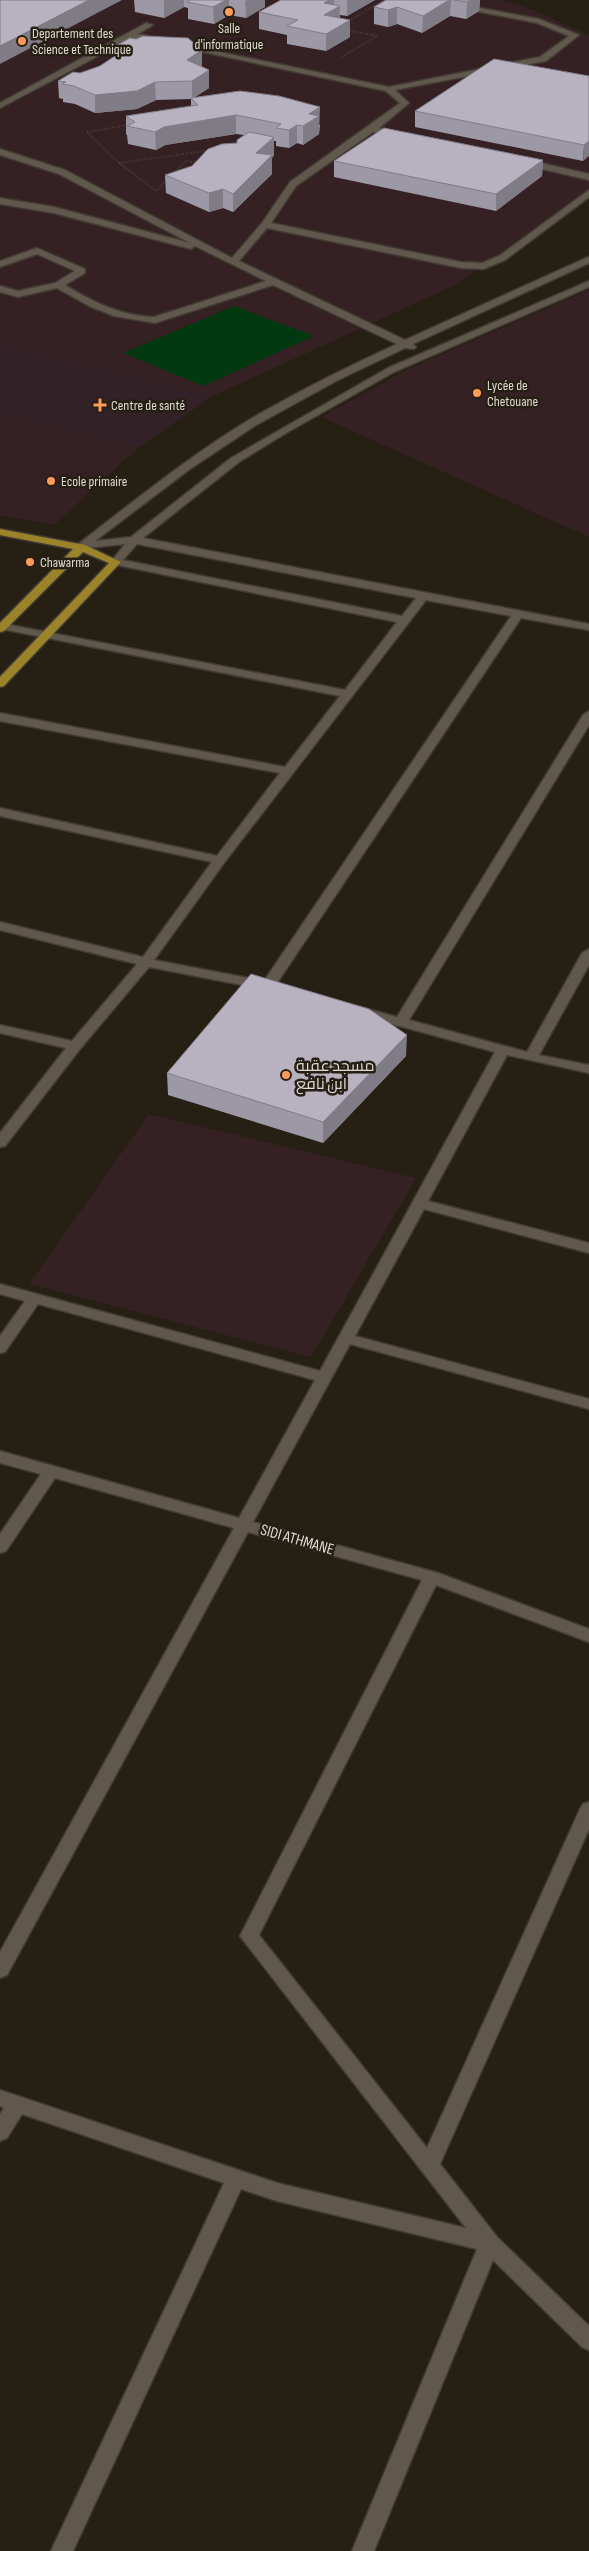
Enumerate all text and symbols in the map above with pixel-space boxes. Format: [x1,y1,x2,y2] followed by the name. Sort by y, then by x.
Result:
[223,6,235,18] marker: Salle d'informatique
[195,20,263,53] place label: Salle d'informatique
[32,25,131,58] place label: Departement des Science et Technique
[16,35,28,47] marker: Departement des Science et Technique
[487,377,538,410] place label: Lycée de Chetouane
[471,387,483,399] marker: Lycée de Chetouane
[111,397,185,414] place label: Centre de santé
[93,398,107,412] marker: Centre de santé
[61,473,127,490] place label: Ecole primaire
[45,475,57,487] marker: Ecole primaire
[40,554,90,571] place label: Chawarma
[24,556,36,568] marker: Chawarma
[296,1057,374,1095] place label: مسجد عقبة ابن نافع
[280,1069,292,1081] marker: مسجد عقبة ابن نافع
[258,1520,336,1560] street label: SIDI ATHMANE

